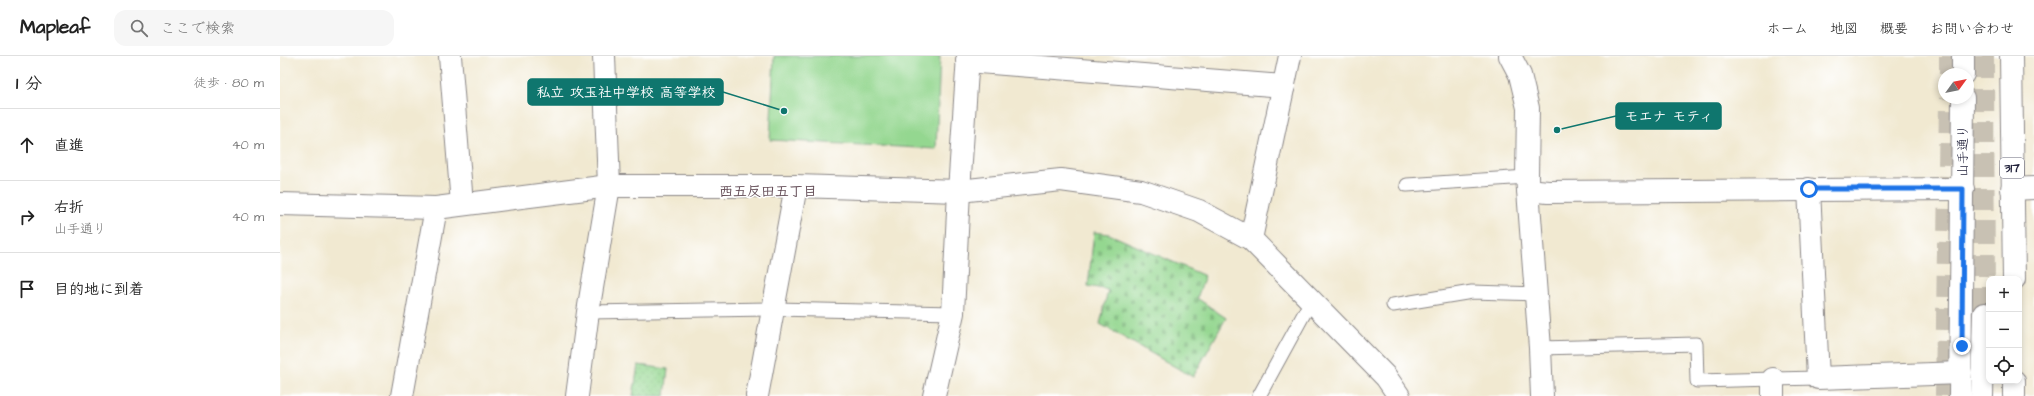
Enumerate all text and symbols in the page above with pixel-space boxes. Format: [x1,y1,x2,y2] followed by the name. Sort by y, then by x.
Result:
[114,10,394,46] search box
[20,14,90,41] text: Mapleaf
[128,17,150,39] icon: search
[160,18,235,39] text: ここで検索
[1767,19,1808,39] text: ホーム
[1830,19,1858,39] text: 地図
[1880,19,1908,39] text: 概要
[1930,19,2014,39] text: お問い合わせ
[1938,68,1974,104] north arrow
[16,72,42,96] text: 1 分
[194,74,264,92] text: 徒歩 · 80 m
[528,79,723,105] callout: 私立 攻玉社中学校 高等学校
[536,83,716,103] text: 私立 攻玉社中学校 高等学校
[1616,103,1721,129] callout: モエナ モティ
[1625,107,1713,127] text: モエナ モティ
[1954,125,1972,177] street label: 山手通り
[16,134,38,156] icon: ahead
[54,135,84,156] text: 直進
[232,136,264,154] text: 40 m
[2000,158,2024,178] road number: 317
[1800,180,1818,198] route start
[719,182,817,202] district label: 西五反田五丁目
[54,197,84,218] text: 右折
[16,206,38,228] icon: right
[232,208,264,226] text: 40 m
[54,220,106,238] text: 山手通り
[1986,276,2022,384] map controls
[1986,276,2022,312] button: +
[16,278,38,300] icon: arrive
[54,279,144,300] text: 目的地に到着
[1986,312,2022,348] button: −
[1953,337,1971,355] route end
[1986,348,2022,384] button: locate

